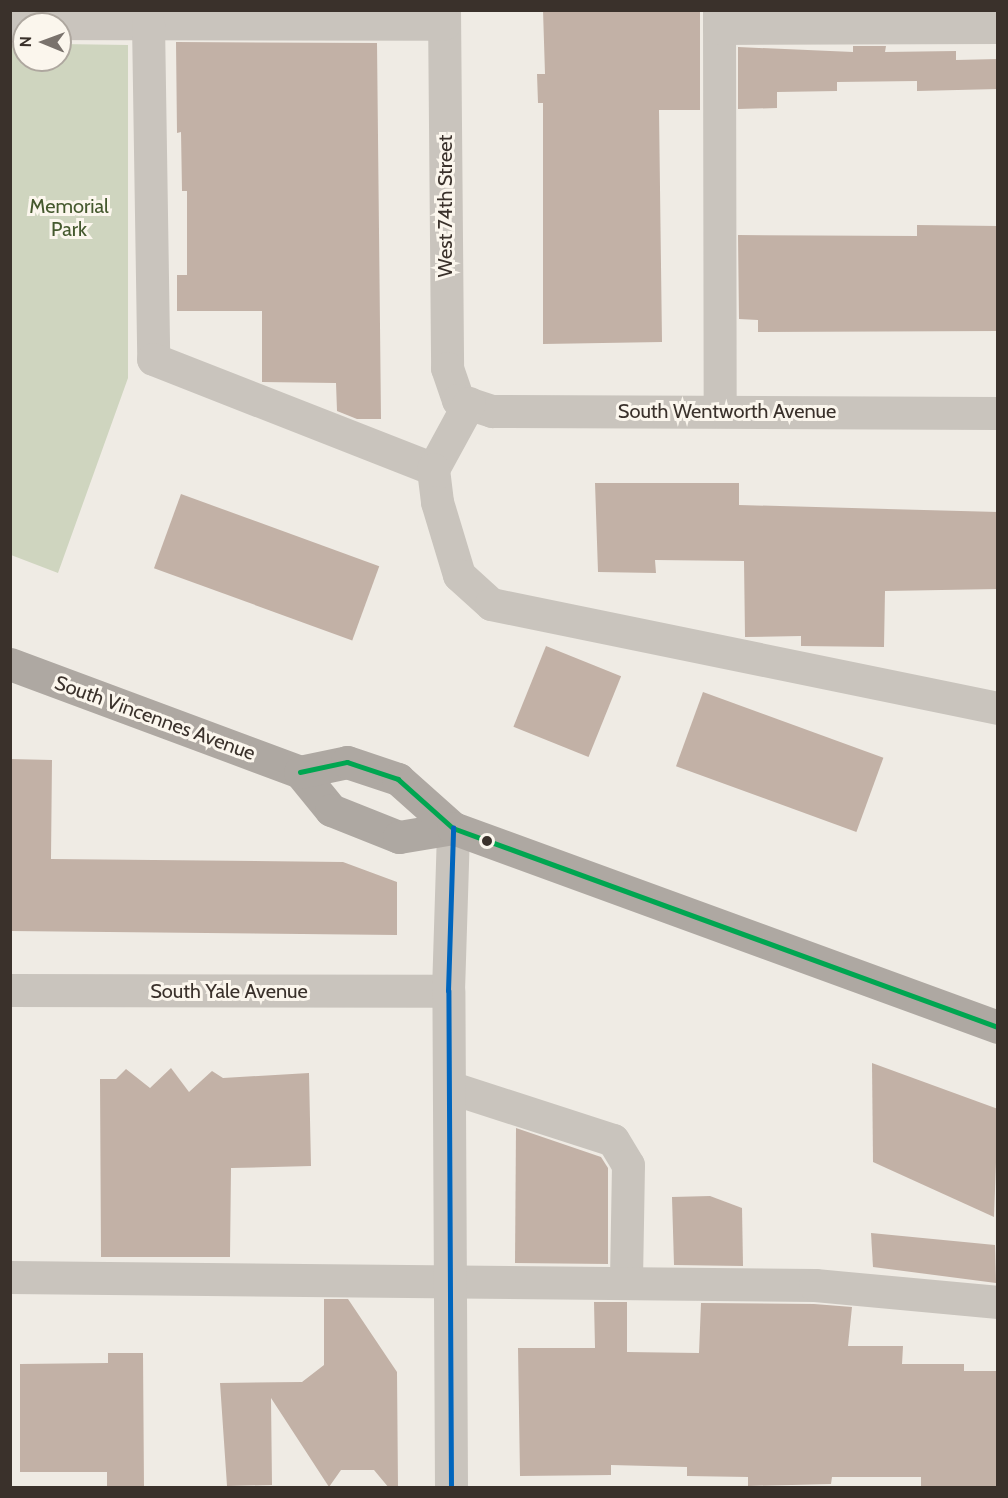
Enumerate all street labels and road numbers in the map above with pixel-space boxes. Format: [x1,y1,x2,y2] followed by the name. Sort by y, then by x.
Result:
[433,135,457,277] street label: West 74th Street
[618,399,836,423] street label: South Wentworth Avenue
[51,671,259,765] street label: South Vincennes Avenue
[150,979,308,1003] street label: South Yale Avenue

